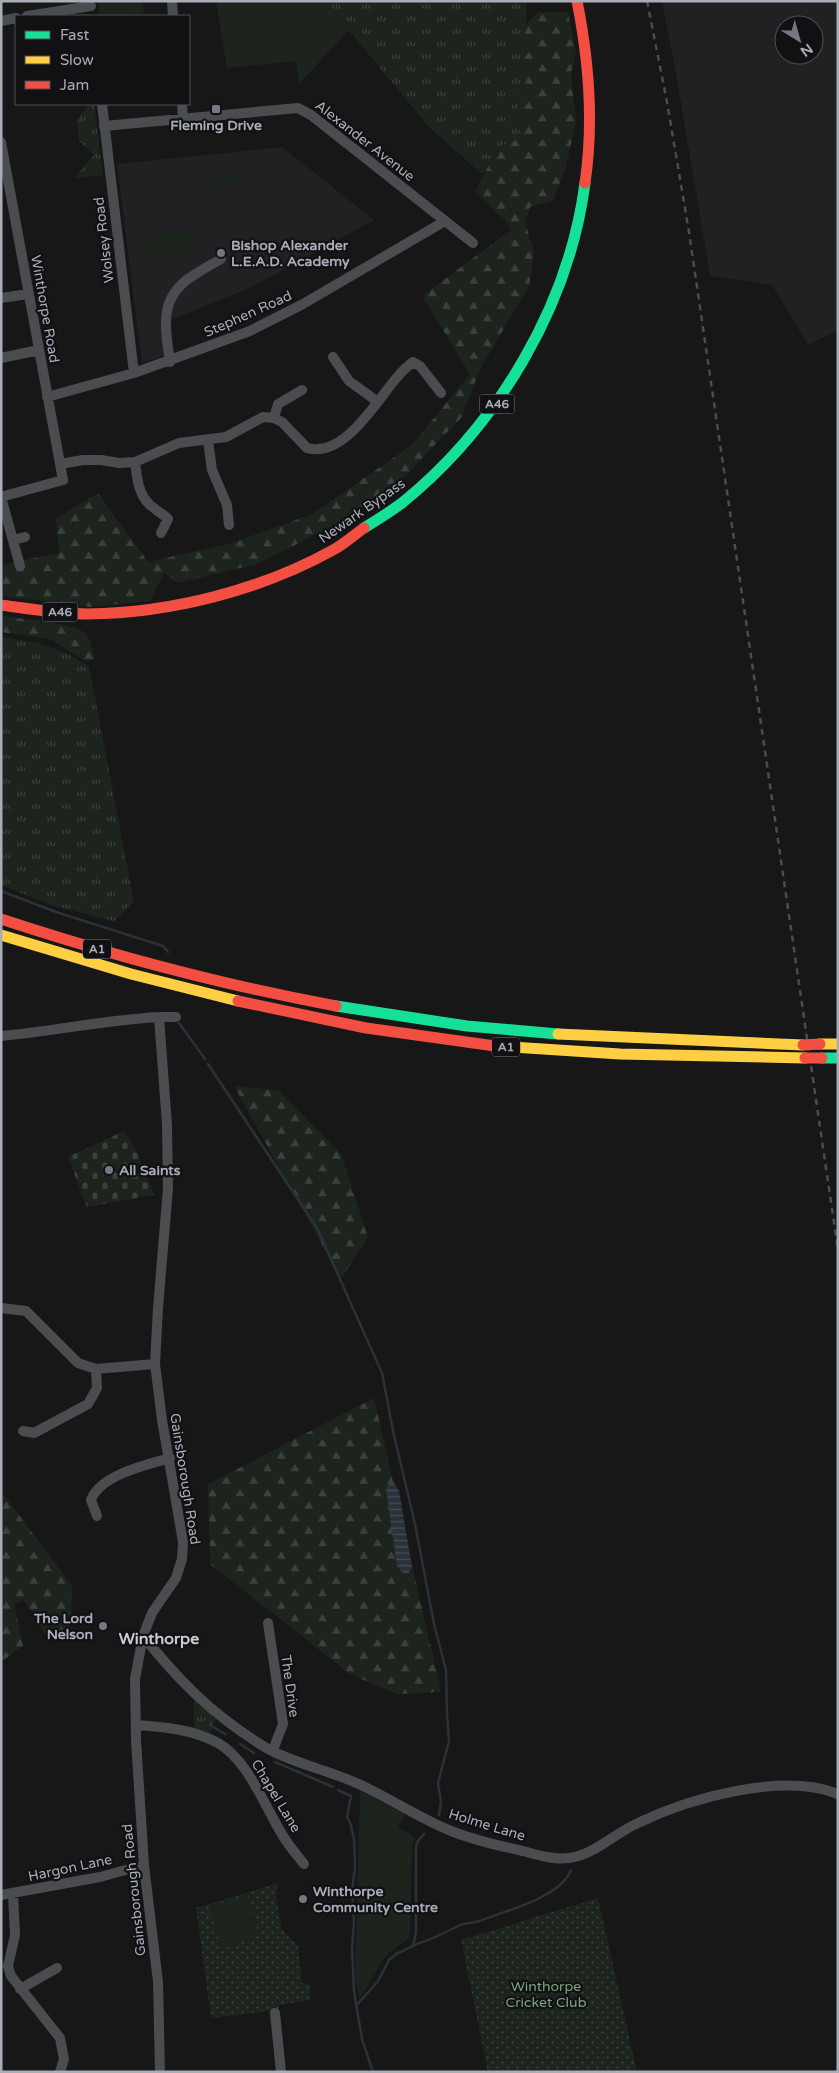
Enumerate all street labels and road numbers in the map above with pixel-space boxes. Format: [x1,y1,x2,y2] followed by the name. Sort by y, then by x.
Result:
[312,97,418,185] street label: Alexander Avenue
[90,196,118,284] street label: Wolsey Road
[27,254,63,364] street label: Winthorpe Road
[202,287,294,341] street label: Stephen Road
[480,394,514,414] road number: A46
[316,475,409,547] street label: Newark Bypass
[42,602,78,622] road number: A46
[83,940,111,959] road number: A1
[492,1038,520,1056] road number: A1
[166,1412,204,1546] street label: Gainsborough Road
[277,1654,303,1718] street label: The Drive
[247,1756,305,1836] street label: Chapel Lane
[447,1805,527,1845] street label: Holme Lane
[119,1823,149,1957] street label: Gainsborough Road
[26,1851,114,1885] street label: Hargon Lane

